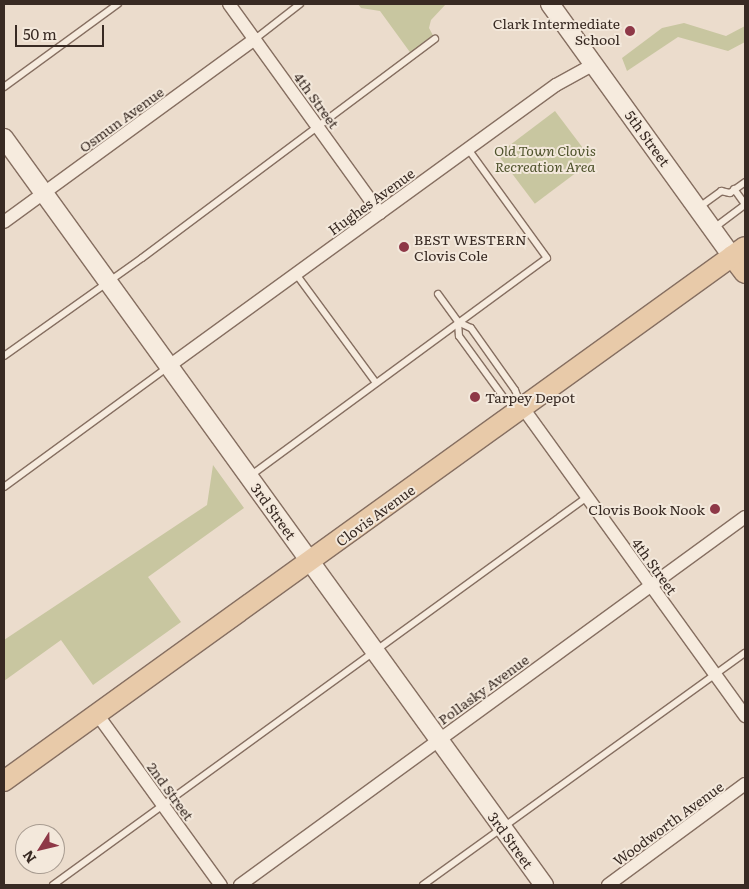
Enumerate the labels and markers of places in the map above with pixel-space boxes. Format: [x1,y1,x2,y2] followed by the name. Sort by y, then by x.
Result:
[493,15,620,48] place label: Clark Intermediate School
[624,25,636,37] marker: Clark Intermediate School
[414,231,527,264] place label: BEST WESTERN Clovis Cole
[398,241,410,253] marker: BEST WESTERN Clovis Cole
[485,389,575,405] place label: Tarpey Depot
[469,391,481,403] marker: Tarpey Depot
[588,501,705,517] place label: Clovis Book Nook
[709,503,721,515] marker: Clovis Book Nook

